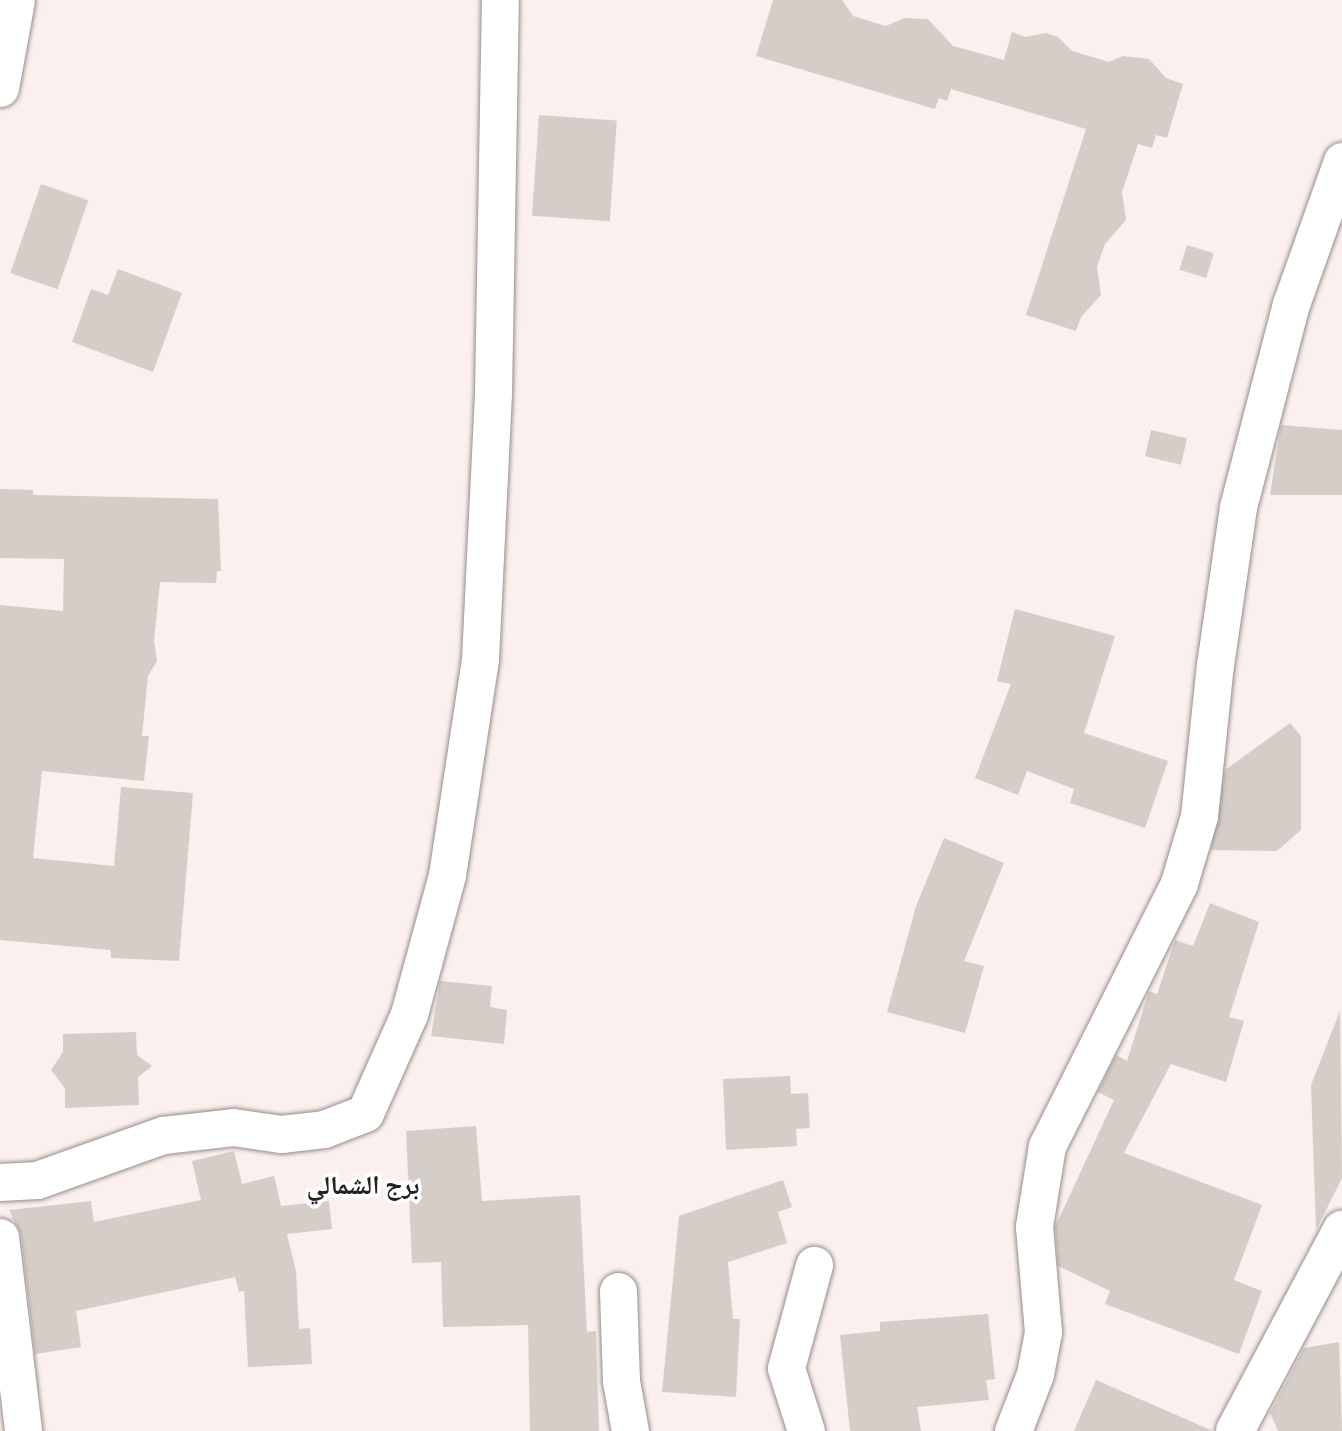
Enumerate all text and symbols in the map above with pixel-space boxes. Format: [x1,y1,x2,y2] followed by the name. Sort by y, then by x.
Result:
[307,1170,419,1202] district label: برج الشمالي

